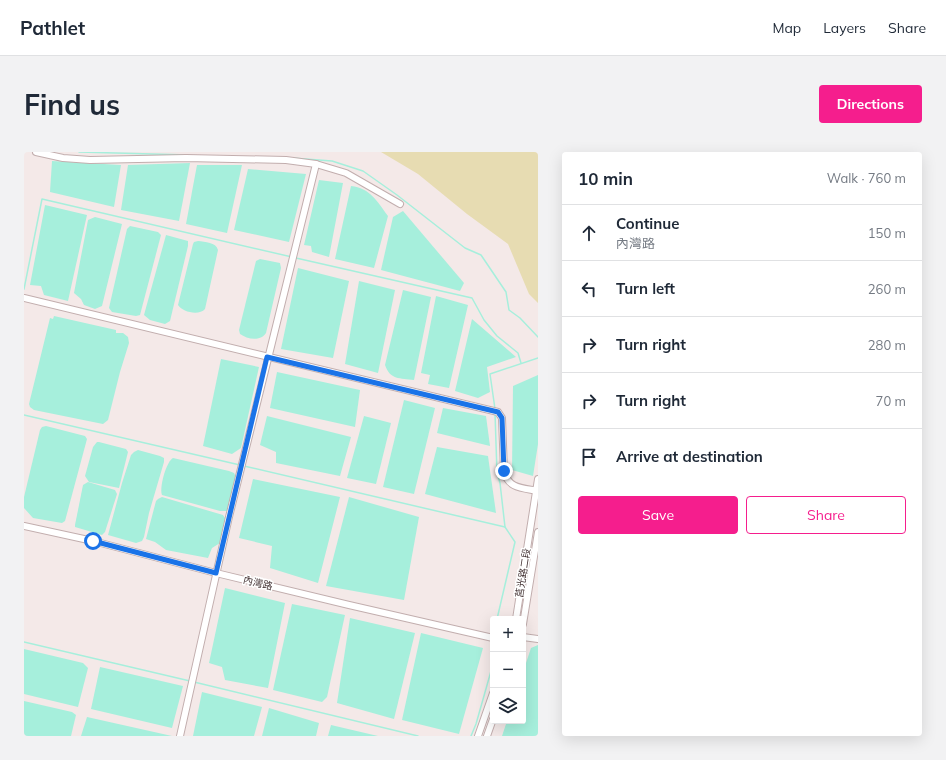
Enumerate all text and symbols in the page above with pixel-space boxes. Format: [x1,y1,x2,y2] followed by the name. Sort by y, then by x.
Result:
[20,16,85,40] text: Pathlet
[772,19,801,37] text: Map
[823,19,866,37] text: Layers
[888,19,926,37] text: Share
[819,85,922,123] button: Directions
[24,87,120,122] text: Find us
[578,168,633,189] text: 10 min
[827,170,906,186] text: Walk · 760 m
[616,214,679,233] text: Continue
[578,222,600,244] icon: ahead
[868,225,906,241] text: 150 m
[616,235,655,251] text: 內灣路
[578,278,600,300] icon: left
[616,279,675,298] text: Turn left
[868,281,906,297] text: 260 m
[578,334,600,356] icon: right
[616,335,686,354] text: Turn right
[868,337,906,353] text: 280 m
[578,390,600,412] icon: right
[616,391,686,410] text: Turn right
[876,393,906,409] text: 70 m
[578,446,600,468] icon: arrive
[616,447,763,466] text: Arrive at destination
[495,462,513,480] route end
[578,496,738,534] button: Save
[746,496,906,534] button: Share
[84,532,102,550] route start
[513,547,533,599] street label: 莒光路二段
[242,573,274,593] street label: 內灣路
[490,616,526,724] map controls
[490,616,526,652] button: +
[490,652,526,688] button: −
[490,688,526,724] button: layers

